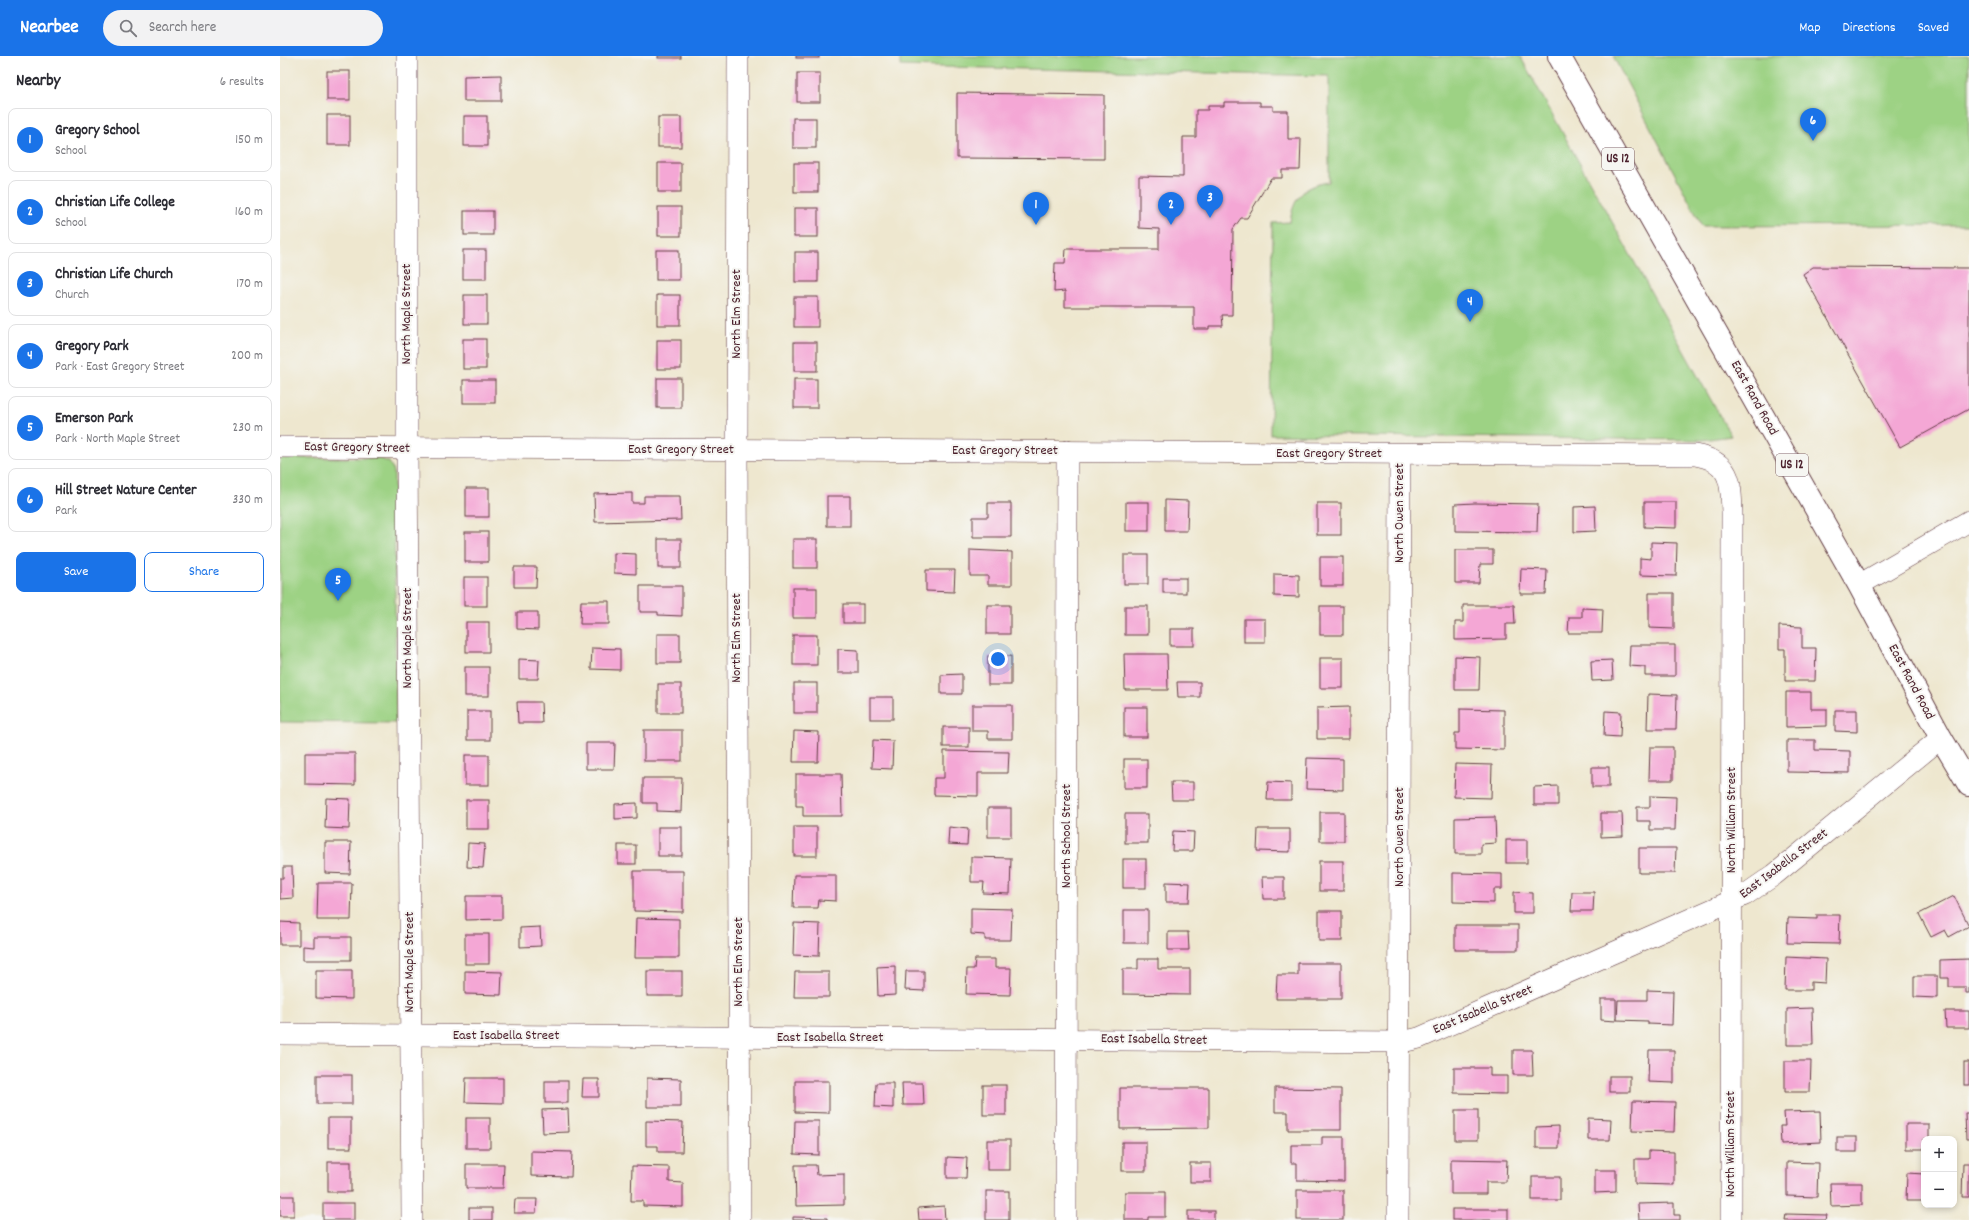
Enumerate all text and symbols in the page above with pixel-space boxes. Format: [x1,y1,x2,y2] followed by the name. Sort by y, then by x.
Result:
[103,10,383,46] search box
[20,15,79,42] text: Nearbee
[117,17,139,39] icon: search
[149,17,216,39] text: Search here
[1799,18,1821,38] text: Map
[1843,18,1896,38] text: Directions
[1918,18,1949,38] text: Saved
[16,70,60,94] text: Nearby
[220,73,264,92] text: 6 results
[1800,108,1826,141] pin: 6
[55,120,140,142] text: Gregory School
[29,131,31,150] text: 1
[235,131,263,150] text: 150 m
[55,142,87,161] text: School
[1602,148,1634,170] road number: US 12
[1197,185,1223,218] pin: 3
[55,192,175,214] text: Christian Life College
[1023,192,1049,225] pin: 1
[1158,192,1184,225] pin: 2
[27,203,33,222] text: 2
[235,203,263,222] text: 160 m
[55,214,87,233] text: School
[397,263,417,365] street label: North Maple Street
[55,264,173,286] text: Christian Life Church
[727,269,747,359] street label: North Elm Street
[27,275,33,294] text: 3
[236,275,263,294] text: 170 m
[55,286,89,305] text: Church
[1457,289,1483,322] pin: 4
[55,336,129,358] text: Gregory Park
[27,347,33,366] text: 4
[231,347,263,366] text: 200 m
[1725,357,1783,439] street label: East Rand Road
[55,358,185,377] text: Park · East Gregory Street
[55,408,133,430] text: Emerson Park
[27,419,33,438] text: 5
[233,419,263,438] text: 230 m
[55,430,180,449] text: Park · North Maple Street
[304,437,410,459] street label: East Gregory Street
[628,440,734,460] street label: East Gregory Street
[952,441,1058,461] street label: East Gregory Street
[1276,444,1382,464] street label: East Gregory Street
[1776,454,1808,476] road number: US 12
[1390,463,1410,563] street label: North Owen Street
[55,480,197,502] text: Hill Street Nature Center
[27,491,33,510] text: 6
[232,491,263,510] text: 330 m
[55,502,77,521] text: Park
[16,552,136,592] button: Save
[144,552,264,592] button: Share
[325,568,351,601] pin: 5
[398,587,418,689] street label: North Maple Street
[727,593,747,683] street label: North Elm Street
[1883,641,1939,723] street label: East Rand Road
[988,649,1008,669] your location
[1722,767,1742,873] street label: North William Street
[1057,784,1077,888] street label: North School Street
[1390,787,1410,887] street label: North Owen Street
[1735,824,1833,904] street label: East Isabella Street
[400,911,420,1013] street label: North Maple Street
[729,917,749,1007] street label: North Elm Street
[1430,980,1536,1040] street label: East Isabella Street
[453,1026,559,1046] street label: East Isabella Street
[777,1028,883,1048] street label: East Isabella Street
[1100,1029,1208,1051] street label: East Isabella Street
[1721,1091,1741,1197] street label: North William Street
[1921,1136,1957,1208] map controls
[1921,1136,1957,1172] button: +
[1921,1172,1957,1208] button: −

